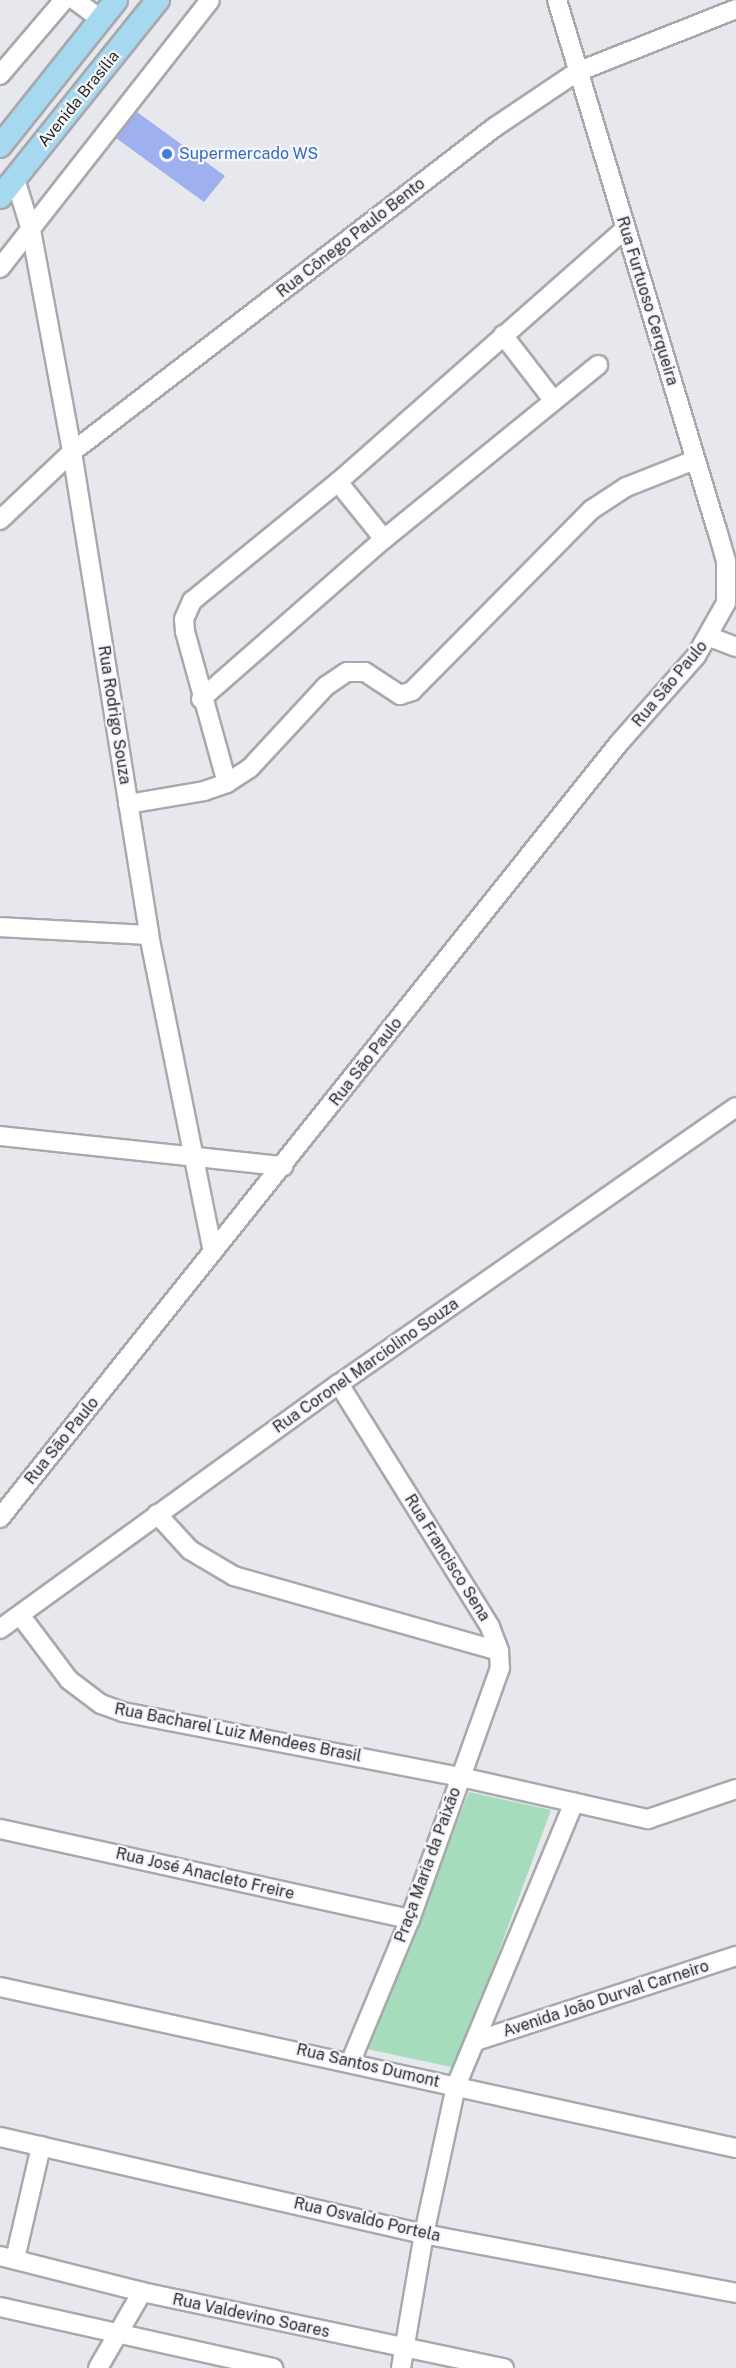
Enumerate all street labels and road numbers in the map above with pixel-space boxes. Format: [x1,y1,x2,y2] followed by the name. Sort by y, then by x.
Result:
[34,47,124,151] street label: Avenida Brasília
[273,174,429,302] street label: Rua Cônego Paulo Bento
[612,214,682,388] street label: Rua Furtuoso Cerqueira
[628,637,712,731] street label: Rua São Paulo
[94,644,134,786] street label: Rua Rodrigo Souza
[326,1014,406,1110] street label: Rua São Paulo
[269,1294,463,1438] street label: Rua Coronel Marciolino Souza
[21,1393,103,1489] street label: Rua São Paulo
[400,1491,494,1625] street label: Rua Francisco Sena
[113,1700,363,1766] street label: Rua Bacharel Luiz Mendees Brasil
[391,1785,465,1945] street label: Praça Maria da Paixão
[114,1844,296,1904] street label: Rua José Anacleto Freire
[500,1957,712,2041] street label: Avenida João Durval Carneiro
[294,2040,442,2092] street label: Rua Santos Dumont
[292,2194,442,2246] street label: Rua Osvaldo Portela
[170,2290,332,2342] street label: Rua Valdevino Soares

